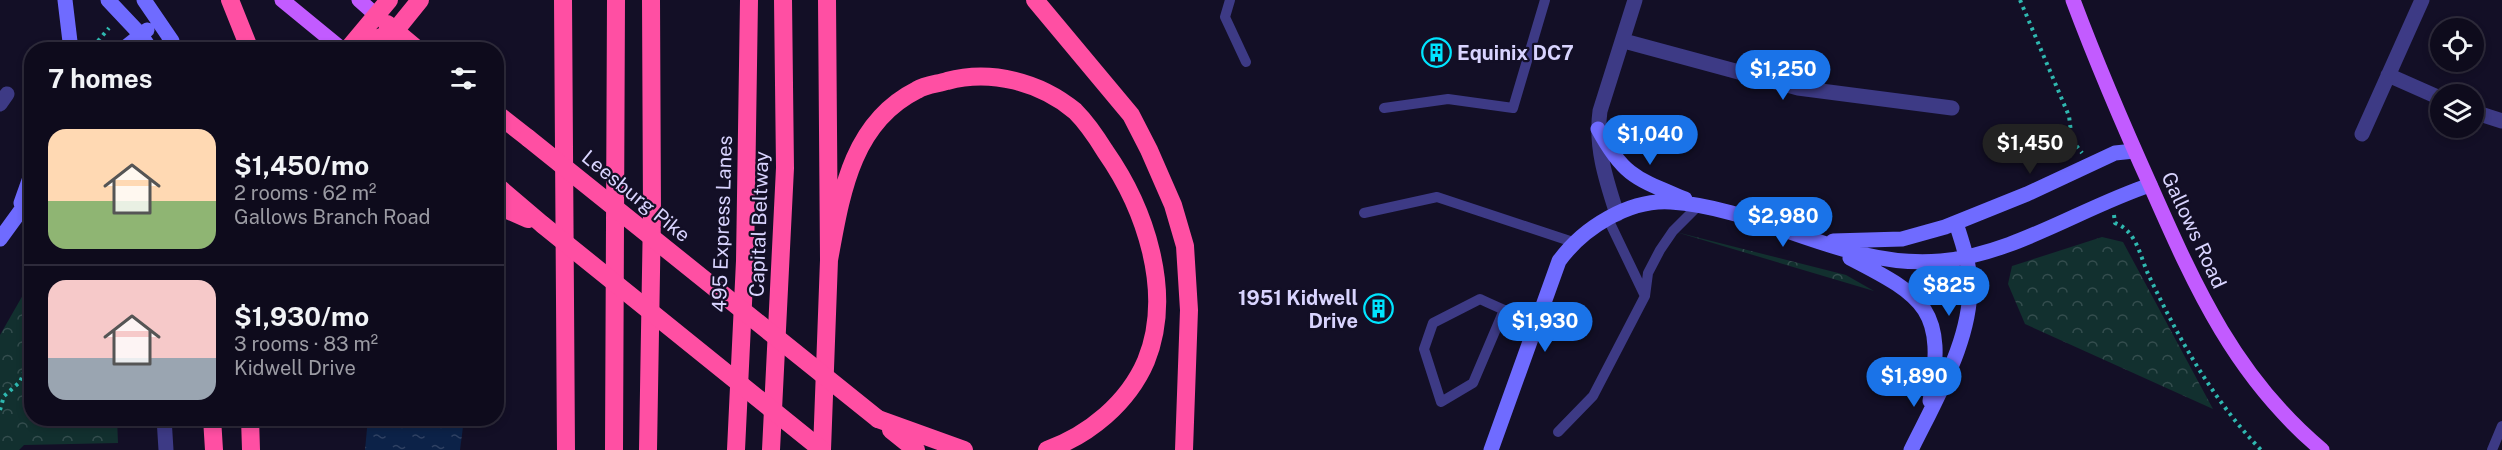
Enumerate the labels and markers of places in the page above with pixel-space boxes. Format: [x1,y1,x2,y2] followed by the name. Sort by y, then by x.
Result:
[1420,37,1452,69] building icon: Equinix DC7
[1457,41,1574,65] place label: Equinix DC7
[1734,50,1832,101] pin: $1,250
[1601,115,1699,166] pin: $1,040
[1981,124,2079,175] pin: $1,450
[1734,197,1832,248] pin: $2,980
[1913,266,1985,317] pin: $825
[1238,286,1358,333] place label: 1951 Kidwell Drive
[1363,293,1395,325] building icon: 1951 Kidwell Drive
[1496,302,1594,353] pin: $1,930
[1865,357,1963,408] pin: $1,890

